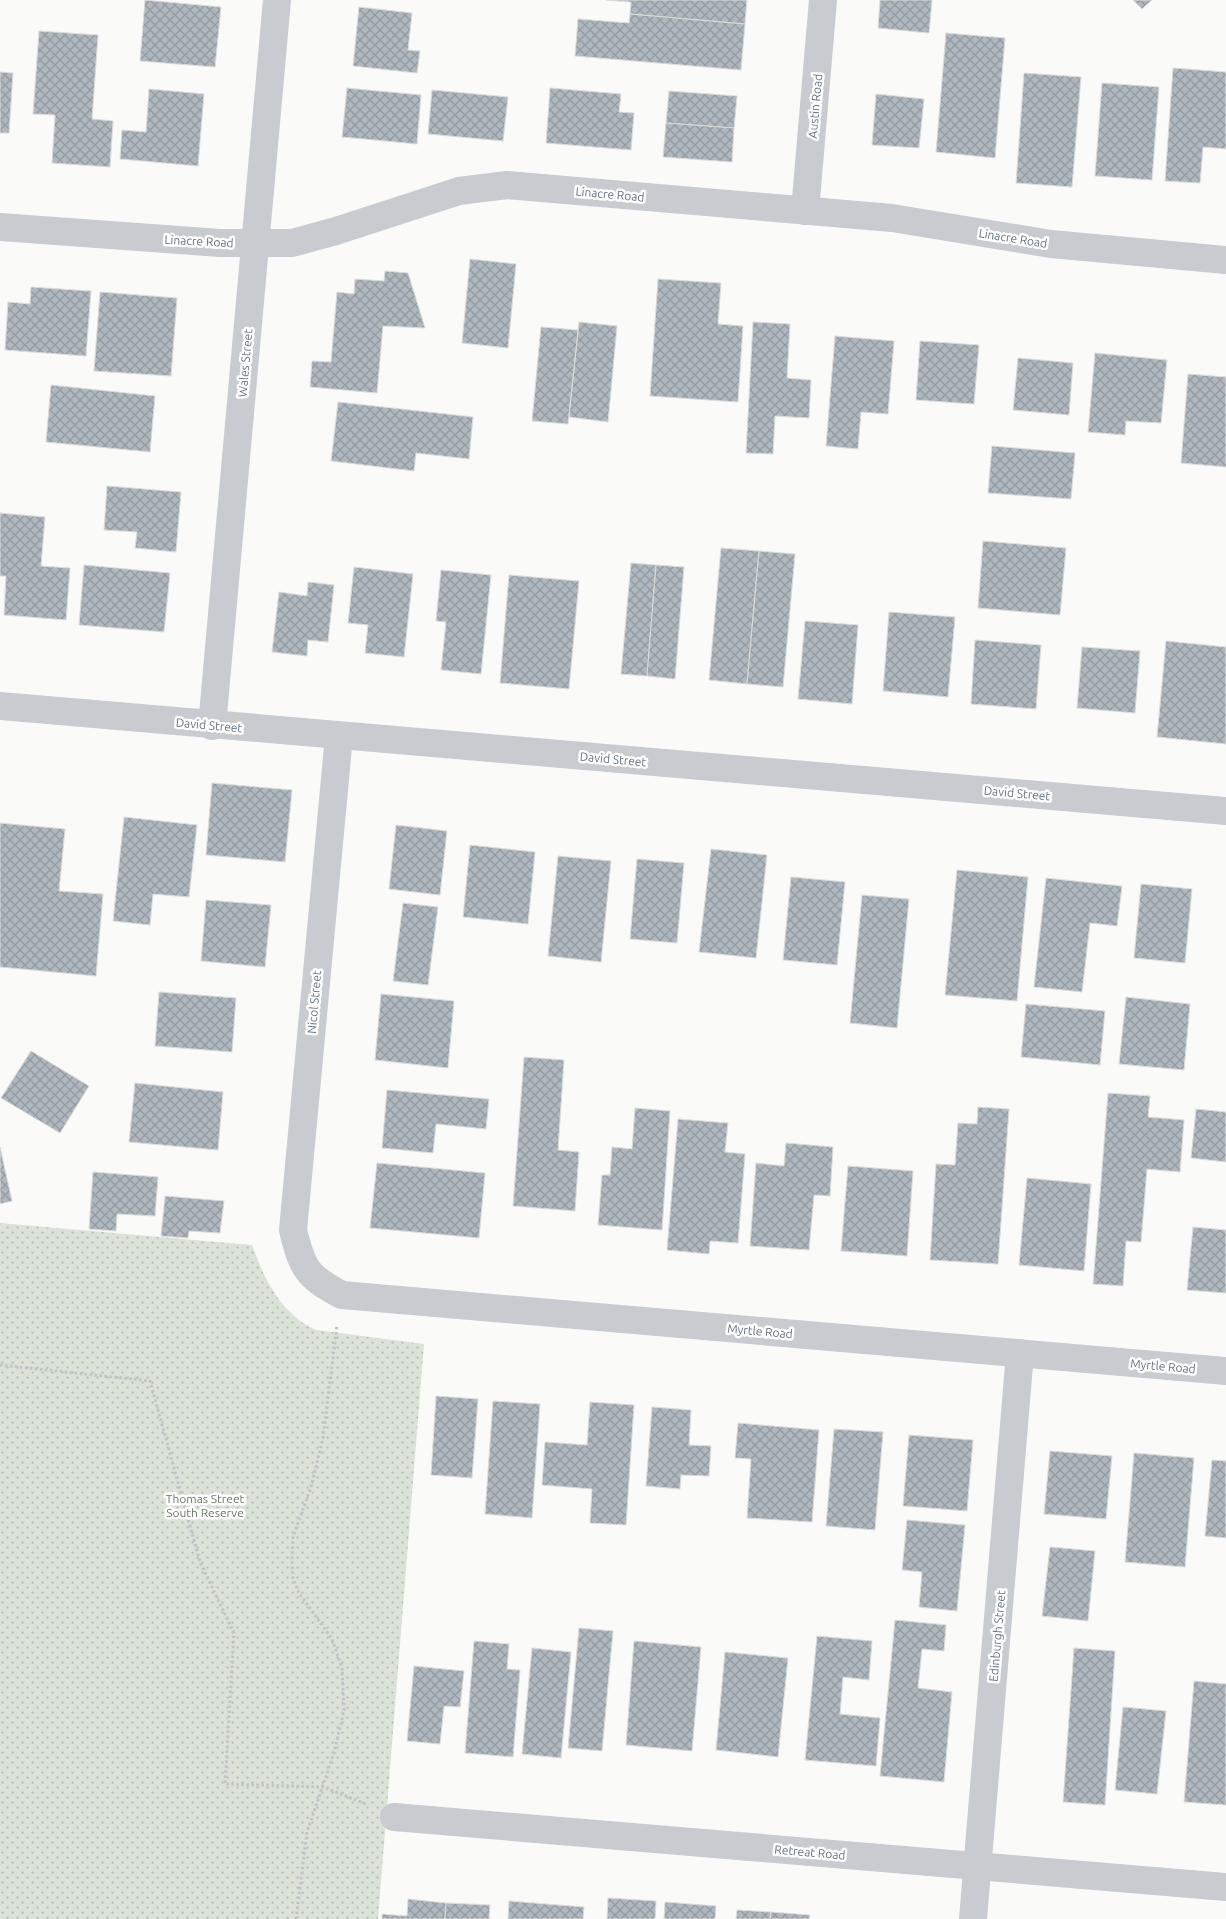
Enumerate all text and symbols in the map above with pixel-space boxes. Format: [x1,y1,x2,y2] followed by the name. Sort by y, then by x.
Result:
[806,73,824,139] street label: Austin Road
[575,185,645,203] street label: Linacre Road
[978,226,1048,250] street label: Linacre Road
[164,233,234,249] street label: Linacre Road
[236,328,254,398] street label: Wales Street
[175,716,243,734] street label: David Street
[579,750,647,768] street label: David Street
[983,784,1051,802] street label: David Street
[305,970,323,1034] street label: Nicol Street
[727,1322,793,1340] street label: Myrtle Road
[1130,1357,1196,1375] street label: Myrtle Road
[166,1492,245,1519] park label: Thomas Street South Reserve
[987,1589,1008,1682] street label: Edinburgh Street
[774,1842,846,1862] street label: Retreat Road

